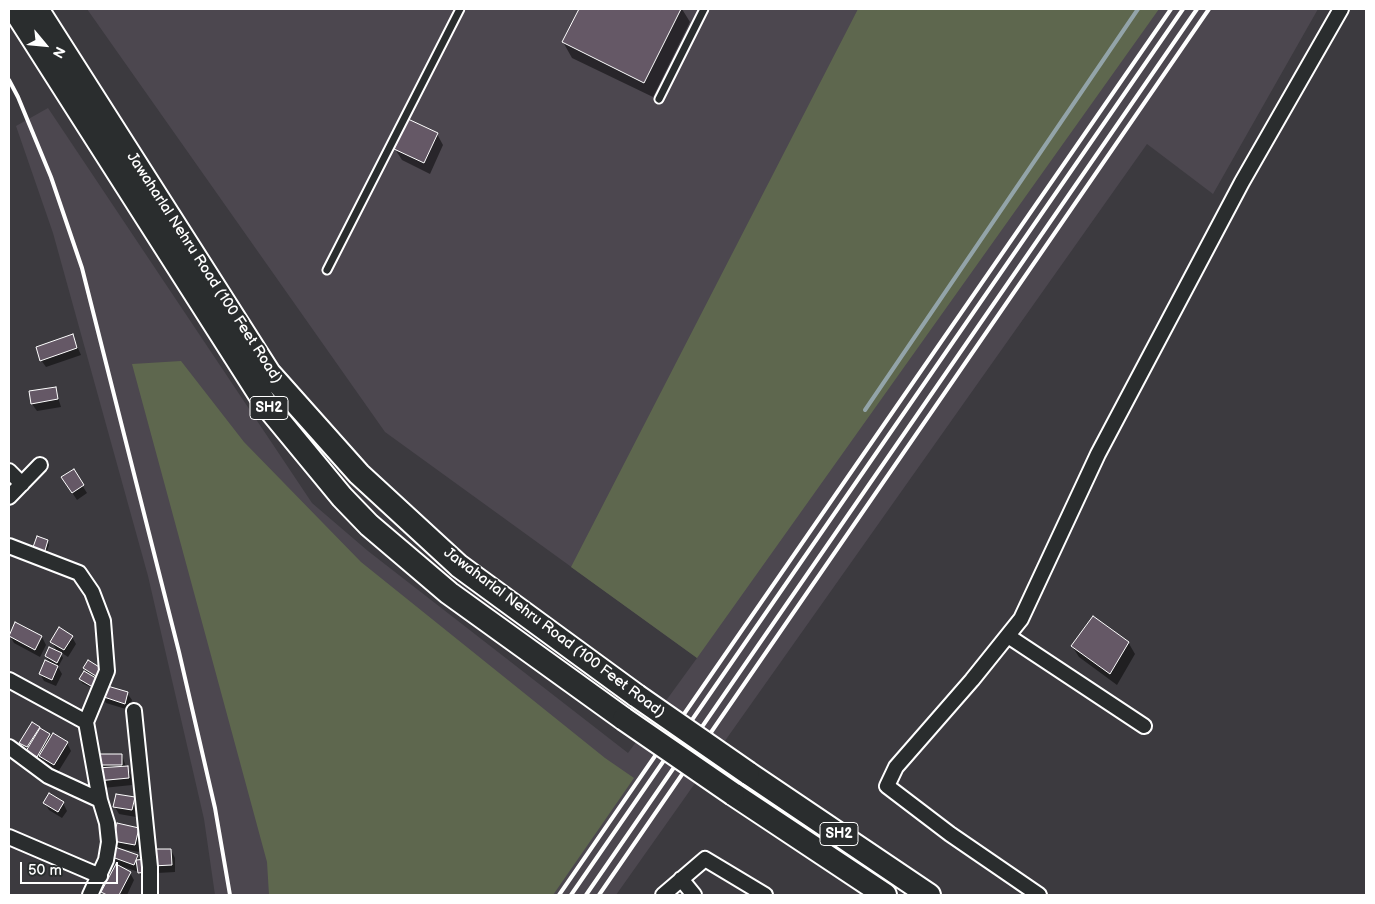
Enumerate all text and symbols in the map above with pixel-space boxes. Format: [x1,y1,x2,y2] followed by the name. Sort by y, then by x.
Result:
[20,20,70,70] north arrow
[49,44,69,61] text: N
[122,149,286,387] street label: Jawaharlal Nehru Road (100 Feet Road)
[250,396,288,419] road number: SH2
[440,544,668,722] street label: Jawaharlal Nehru Road (100 Feet Road)
[820,822,858,846] road number: SH2
[22,852,120,884] scale bar
[28,861,62,880] text: 50 m

